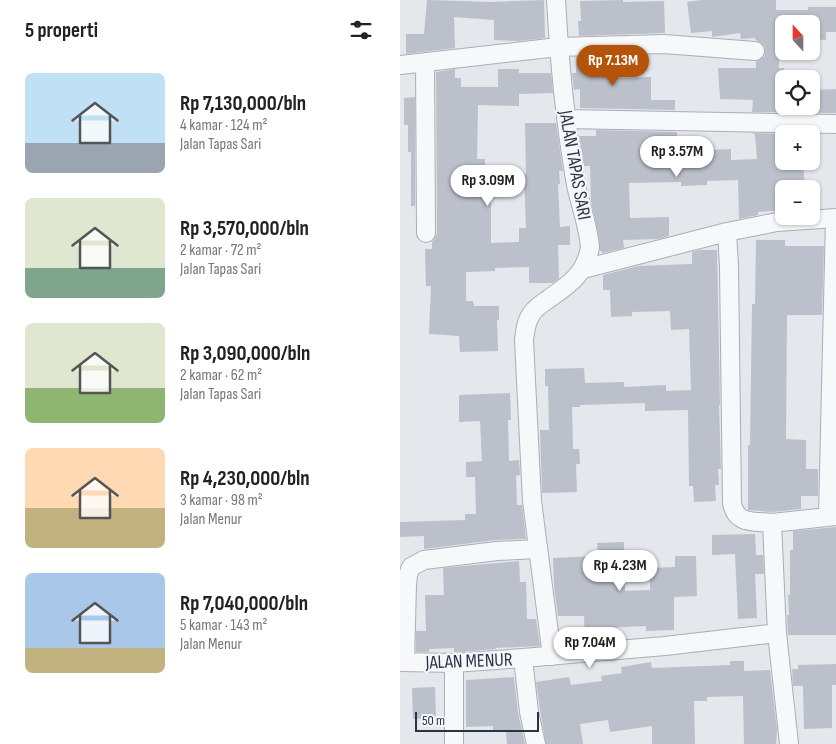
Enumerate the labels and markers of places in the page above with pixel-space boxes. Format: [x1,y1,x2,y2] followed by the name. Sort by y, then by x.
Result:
[561,44,665,87] pin: Rp 7.13M
[625,136,729,178] pin: Rp 3.57M
[436,164,540,207] pin: Rp 3.09M
[568,550,672,592] pin: Rp 4.23M
[538,626,642,669] pin: Rp 7.04M

